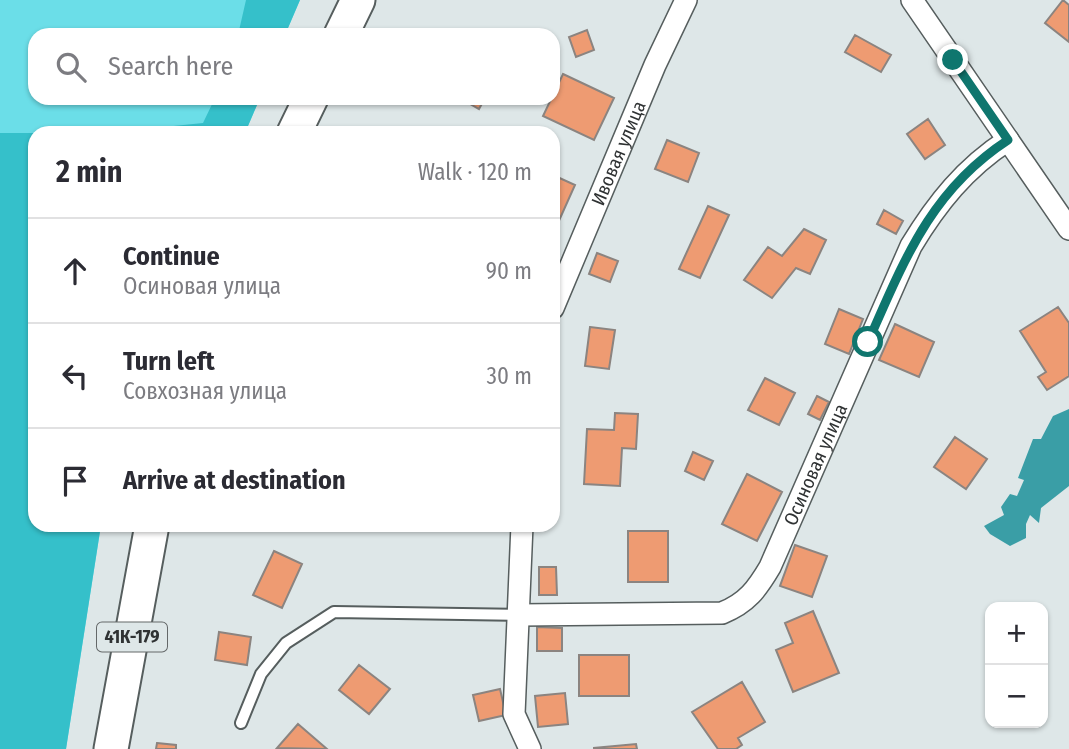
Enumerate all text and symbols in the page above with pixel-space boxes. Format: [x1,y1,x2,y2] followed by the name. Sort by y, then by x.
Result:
[28,28,560,105] search box
[937,44,968,75] route end
[52,48,90,86] icon: search
[108,51,233,82] text: Search here
[586,97,650,209] street label: Ивовая улица
[56,154,123,190] text: 2 min
[418,158,532,186] text: Walk · 120 m
[123,241,220,272] text: Continue
[56,252,94,290] icon: ahead
[486,257,532,285] text: 90 m
[123,272,281,300] text: Осиновая улица
[852,326,883,357] route start
[123,346,215,377] text: Turn left
[56,357,94,395] icon: left
[487,362,532,390] text: 30 m
[123,377,287,405] text: Совхозная улица
[778,400,852,529] street label: Осиновая улица
[56,462,94,500] icon: arrive
[123,465,346,496] text: Arrive at destination
[985,602,1048,728] map controls
[985,602,1048,665] button: +
[97,622,167,652] road number: 41К-179
[985,665,1048,728] button: −

